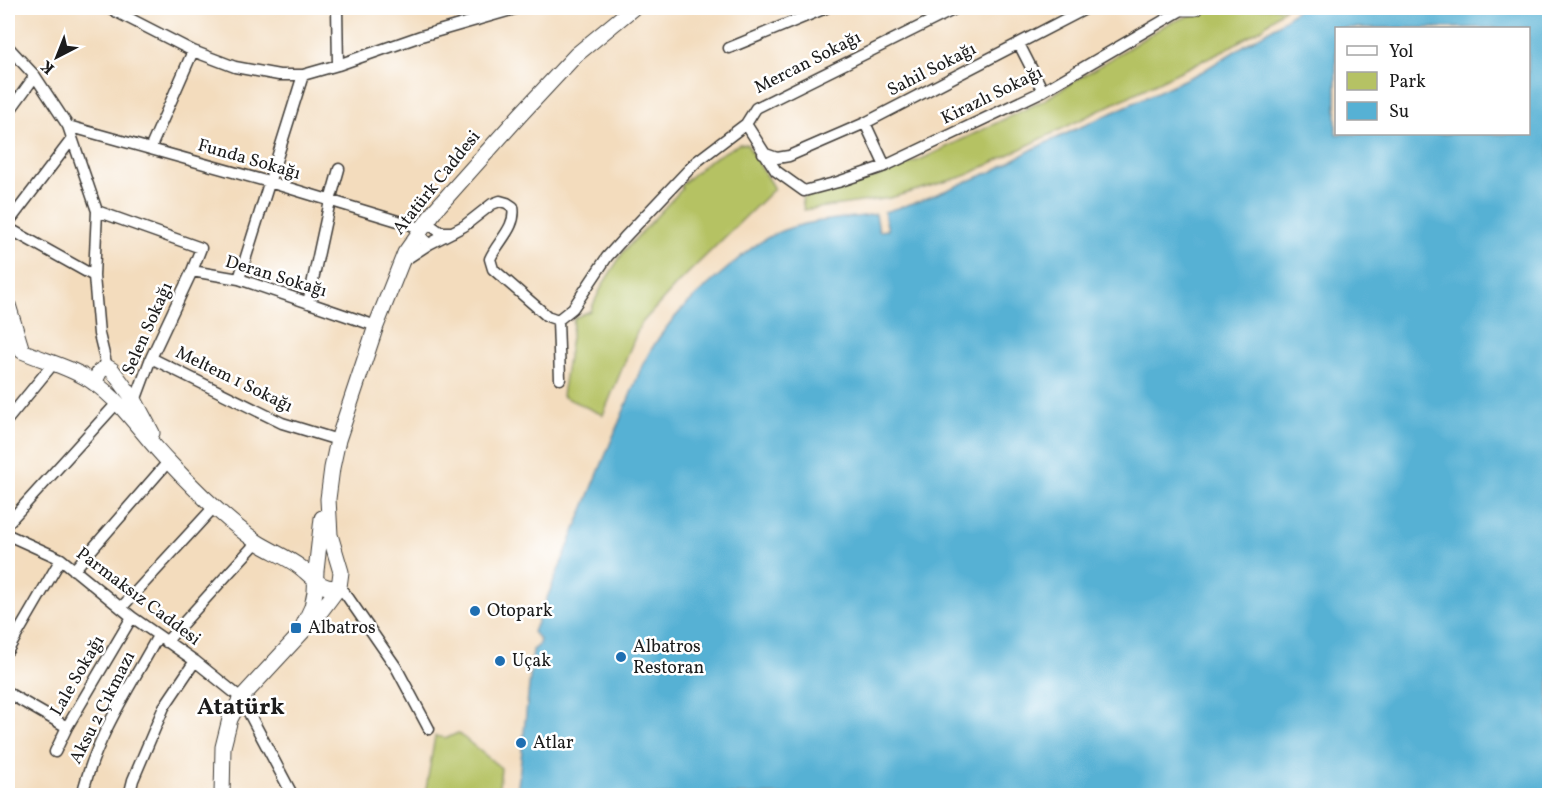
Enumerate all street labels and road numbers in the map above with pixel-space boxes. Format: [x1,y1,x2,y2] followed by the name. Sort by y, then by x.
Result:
[750,25,866,101] street label: Mercan Sokağı
[883,37,981,103] street label: Sahil Sokağı
[937,61,1047,131] street label: Kirazlı Sokağı
[387,126,487,240] street label: Atatürk Caddesi
[195,133,303,187] street label: Funda Sokağı
[222,250,330,304] street label: Deran Sokağı
[116,278,180,380] street label: Selen Sokağı
[171,341,297,419] street label: Meltem 1 Sokağı
[71,542,205,652] street label: Parmaksız Caddesi
[45,631,111,721] street label: Lale Sokağı
[64,647,142,769] street label: Aksu 2 Çıkmazı

